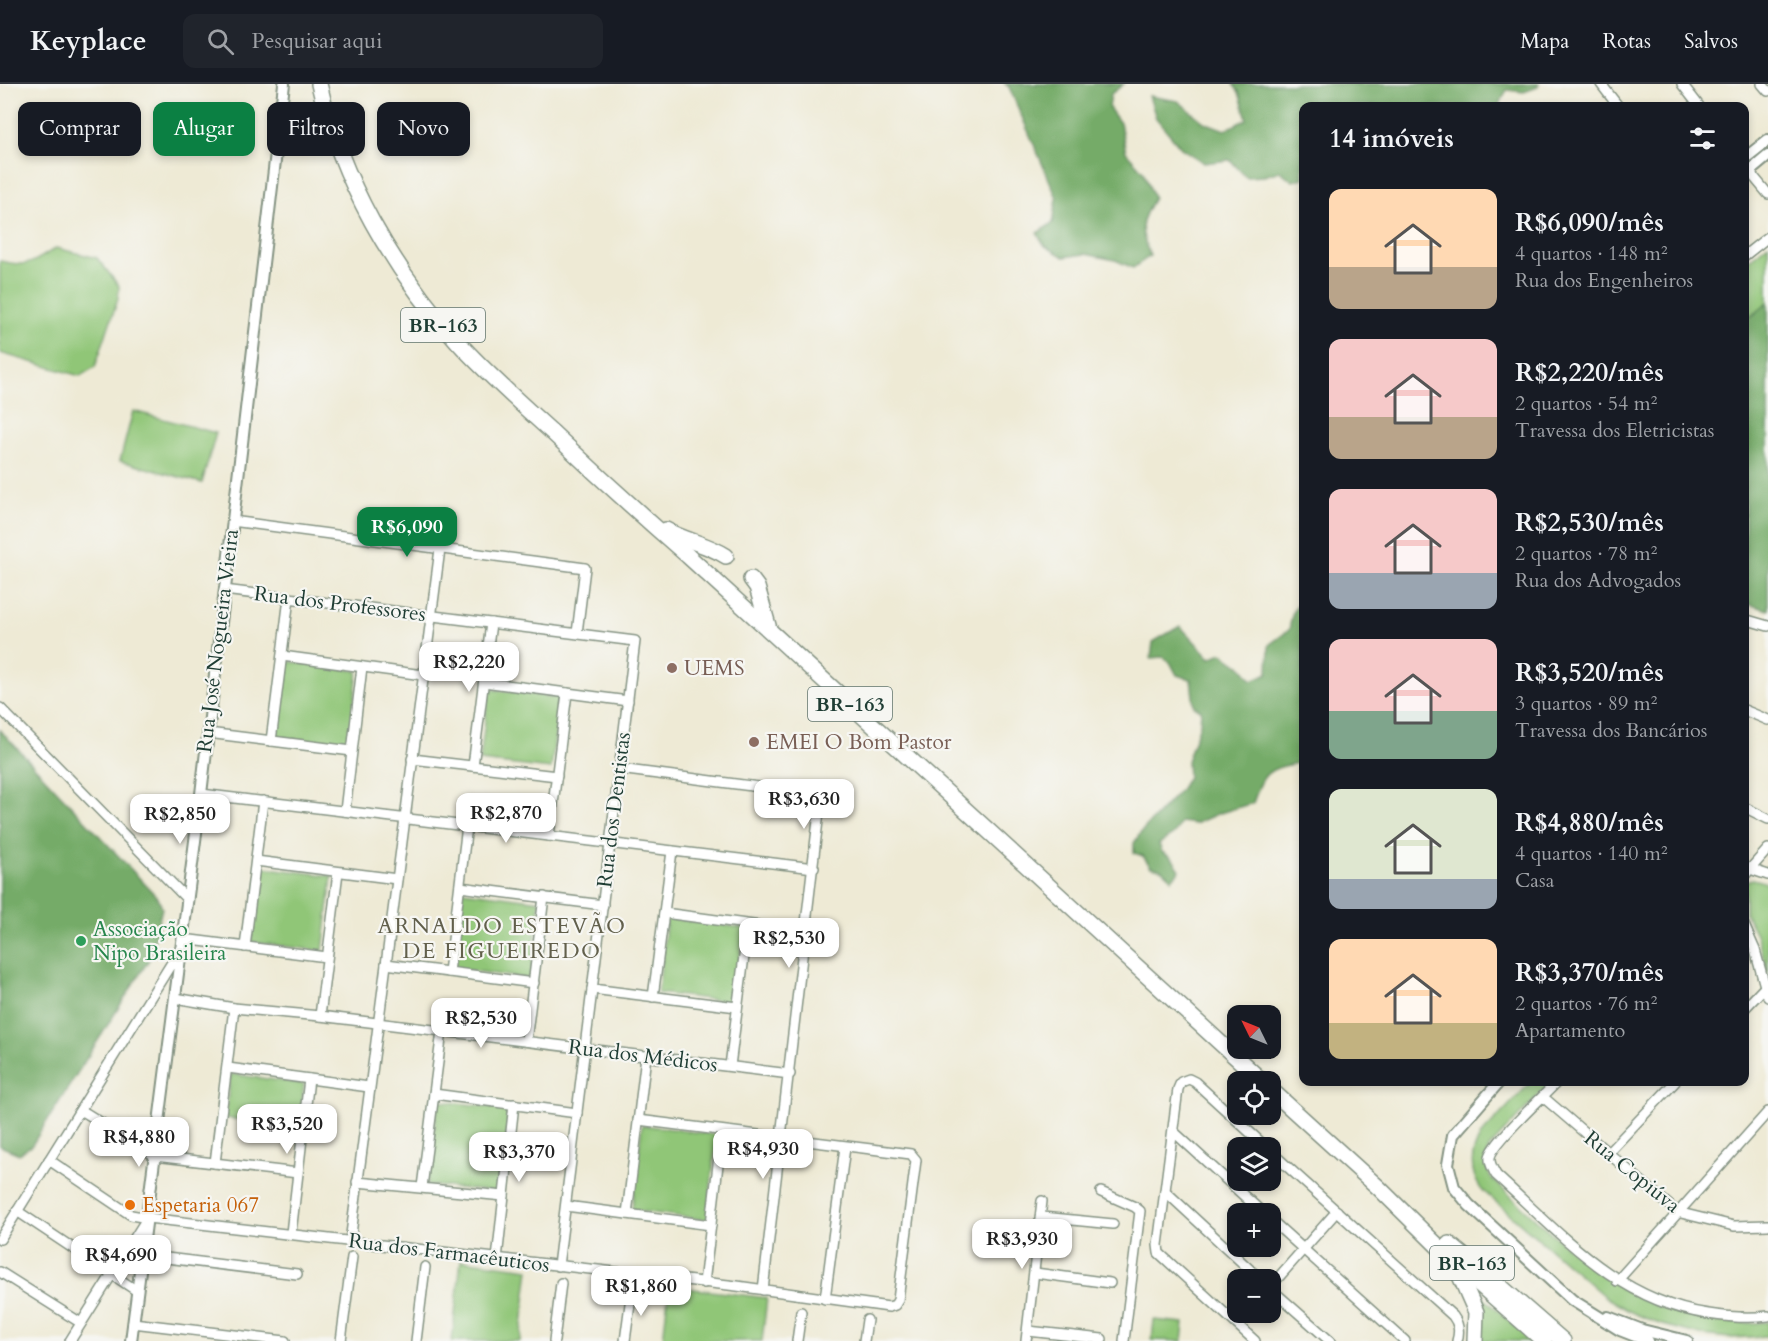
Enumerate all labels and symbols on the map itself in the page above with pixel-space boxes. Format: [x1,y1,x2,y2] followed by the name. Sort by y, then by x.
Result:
[401,308,485,342] road number: BR-163
[352,507,462,558] pin: R$6,090
[190,527,246,755] street label: Rua José Nogueira Vieira
[252,579,428,629] street label: Rua dos Professores
[414,642,524,693] pin: R$2,220
[684,654,744,683] place label: UEMS
[665,661,679,675] marker: UEMS
[808,687,892,721] road number: BR-163
[766,728,952,757] place label: EMEI O Bom Pastor
[590,730,638,890] street label: Rua dos Dentistas
[747,735,761,749] marker: EMEI O Bom Pastor
[749,779,859,830] pin: R$3,630
[451,793,561,844] pin: R$2,870
[125,794,235,845] pin: R$2,850
[377,911,627,966] district label: ARNALDO ESTEVÃO DE FIGUEIREDO
[93,915,226,968] place label: Associação Nipo Brasileira
[734,918,844,969] pin: R$2,530
[74,934,88,948] marker: Associação Nipo Brasileira
[426,998,536,1049] pin: R$2,530
[1227,1005,1281,1059] north arrow
[567,1032,719,1080] street label: Rua dos Médicos
[232,1104,342,1155] pin: R$3,520
[84,1117,194,1168] pin: R$4,880
[1578,1124,1686,1220] street label: Rua Copiúva
[708,1129,818,1180] pin: R$4,930
[464,1132,574,1183] pin: R$3,370
[142,1191,259,1220] place label: Espetaria 067
[123,1198,137,1212] marker: Espetaria 067
[967,1219,1077,1270] pin: R$3,930
[347,1226,551,1280] street label: Rua dos Farmacêuticos
[66,1235,176,1286] pin: R$4,690
[1430,1246,1514,1280] road number: BR-163
[586,1266,696,1317] pin: R$1,860

